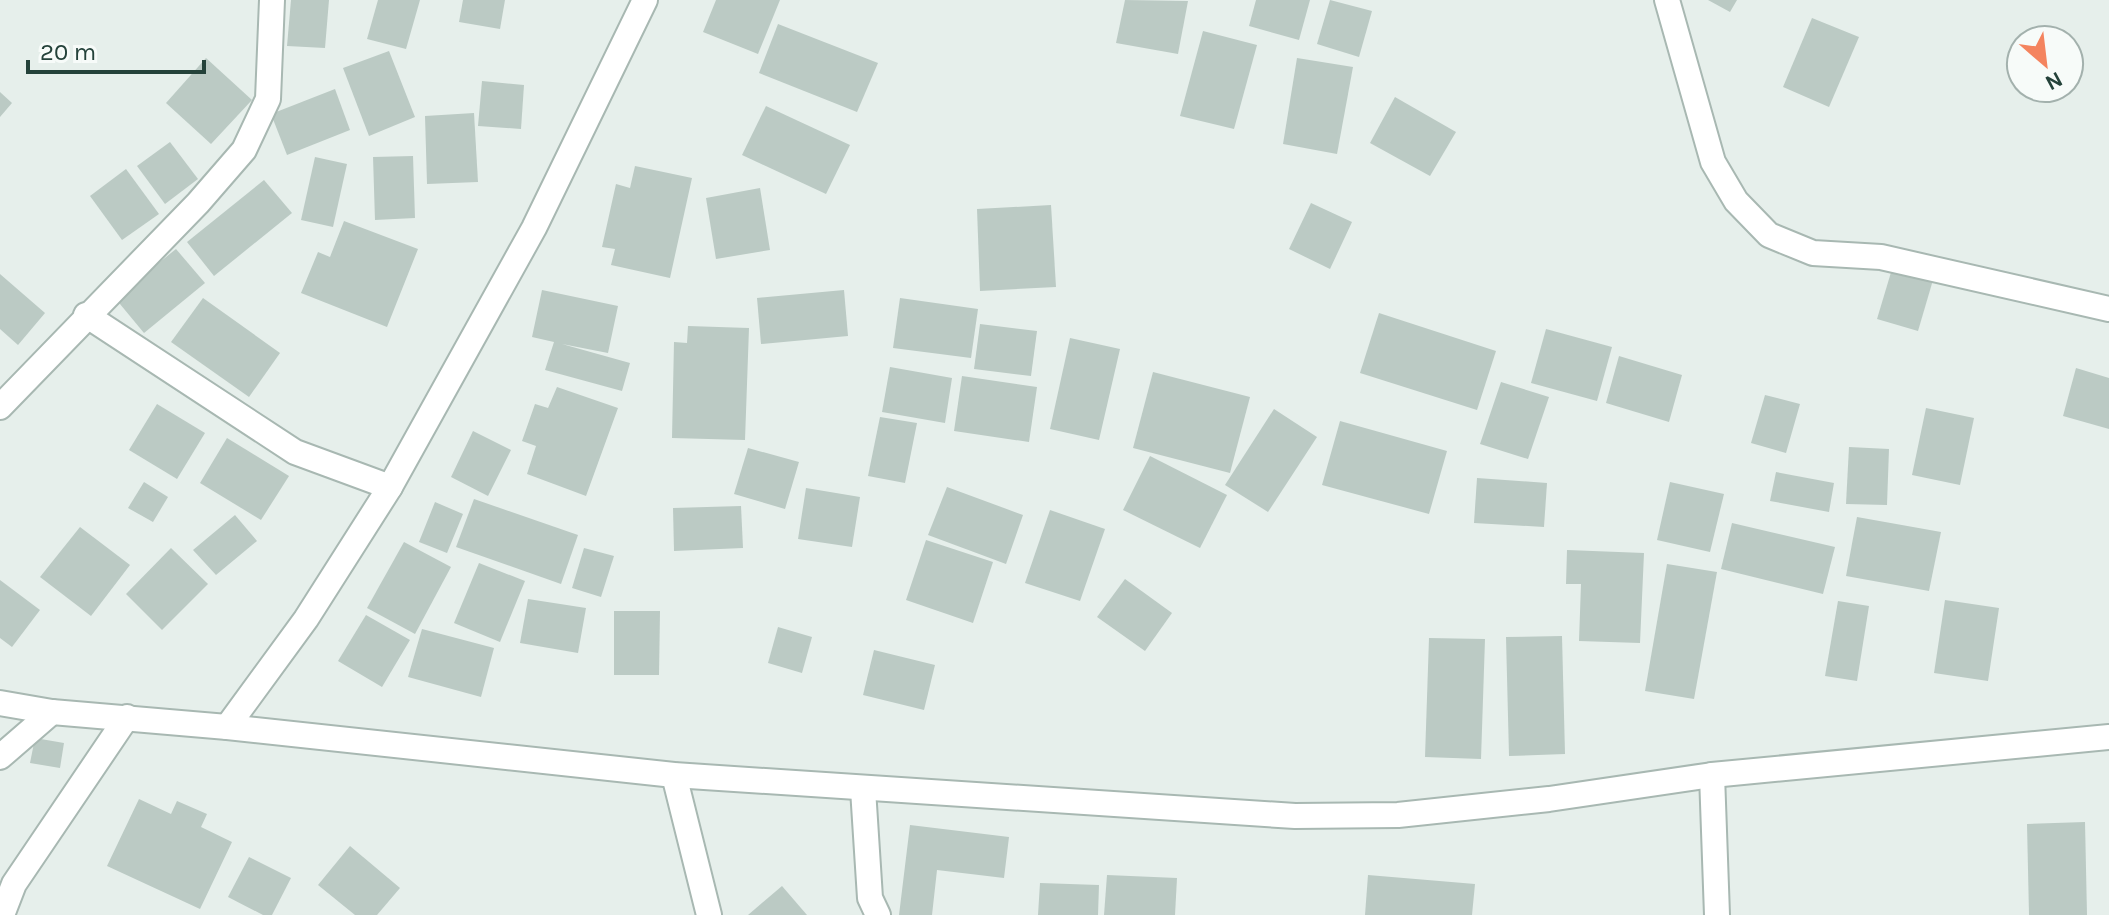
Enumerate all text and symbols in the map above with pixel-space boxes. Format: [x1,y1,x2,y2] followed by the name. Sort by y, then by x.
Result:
[28,24,204,74] scale bar
[2005,24,2085,104] north arrow
[40,38,96,66] text: 20 m
[2041,66,2067,96] text: N

